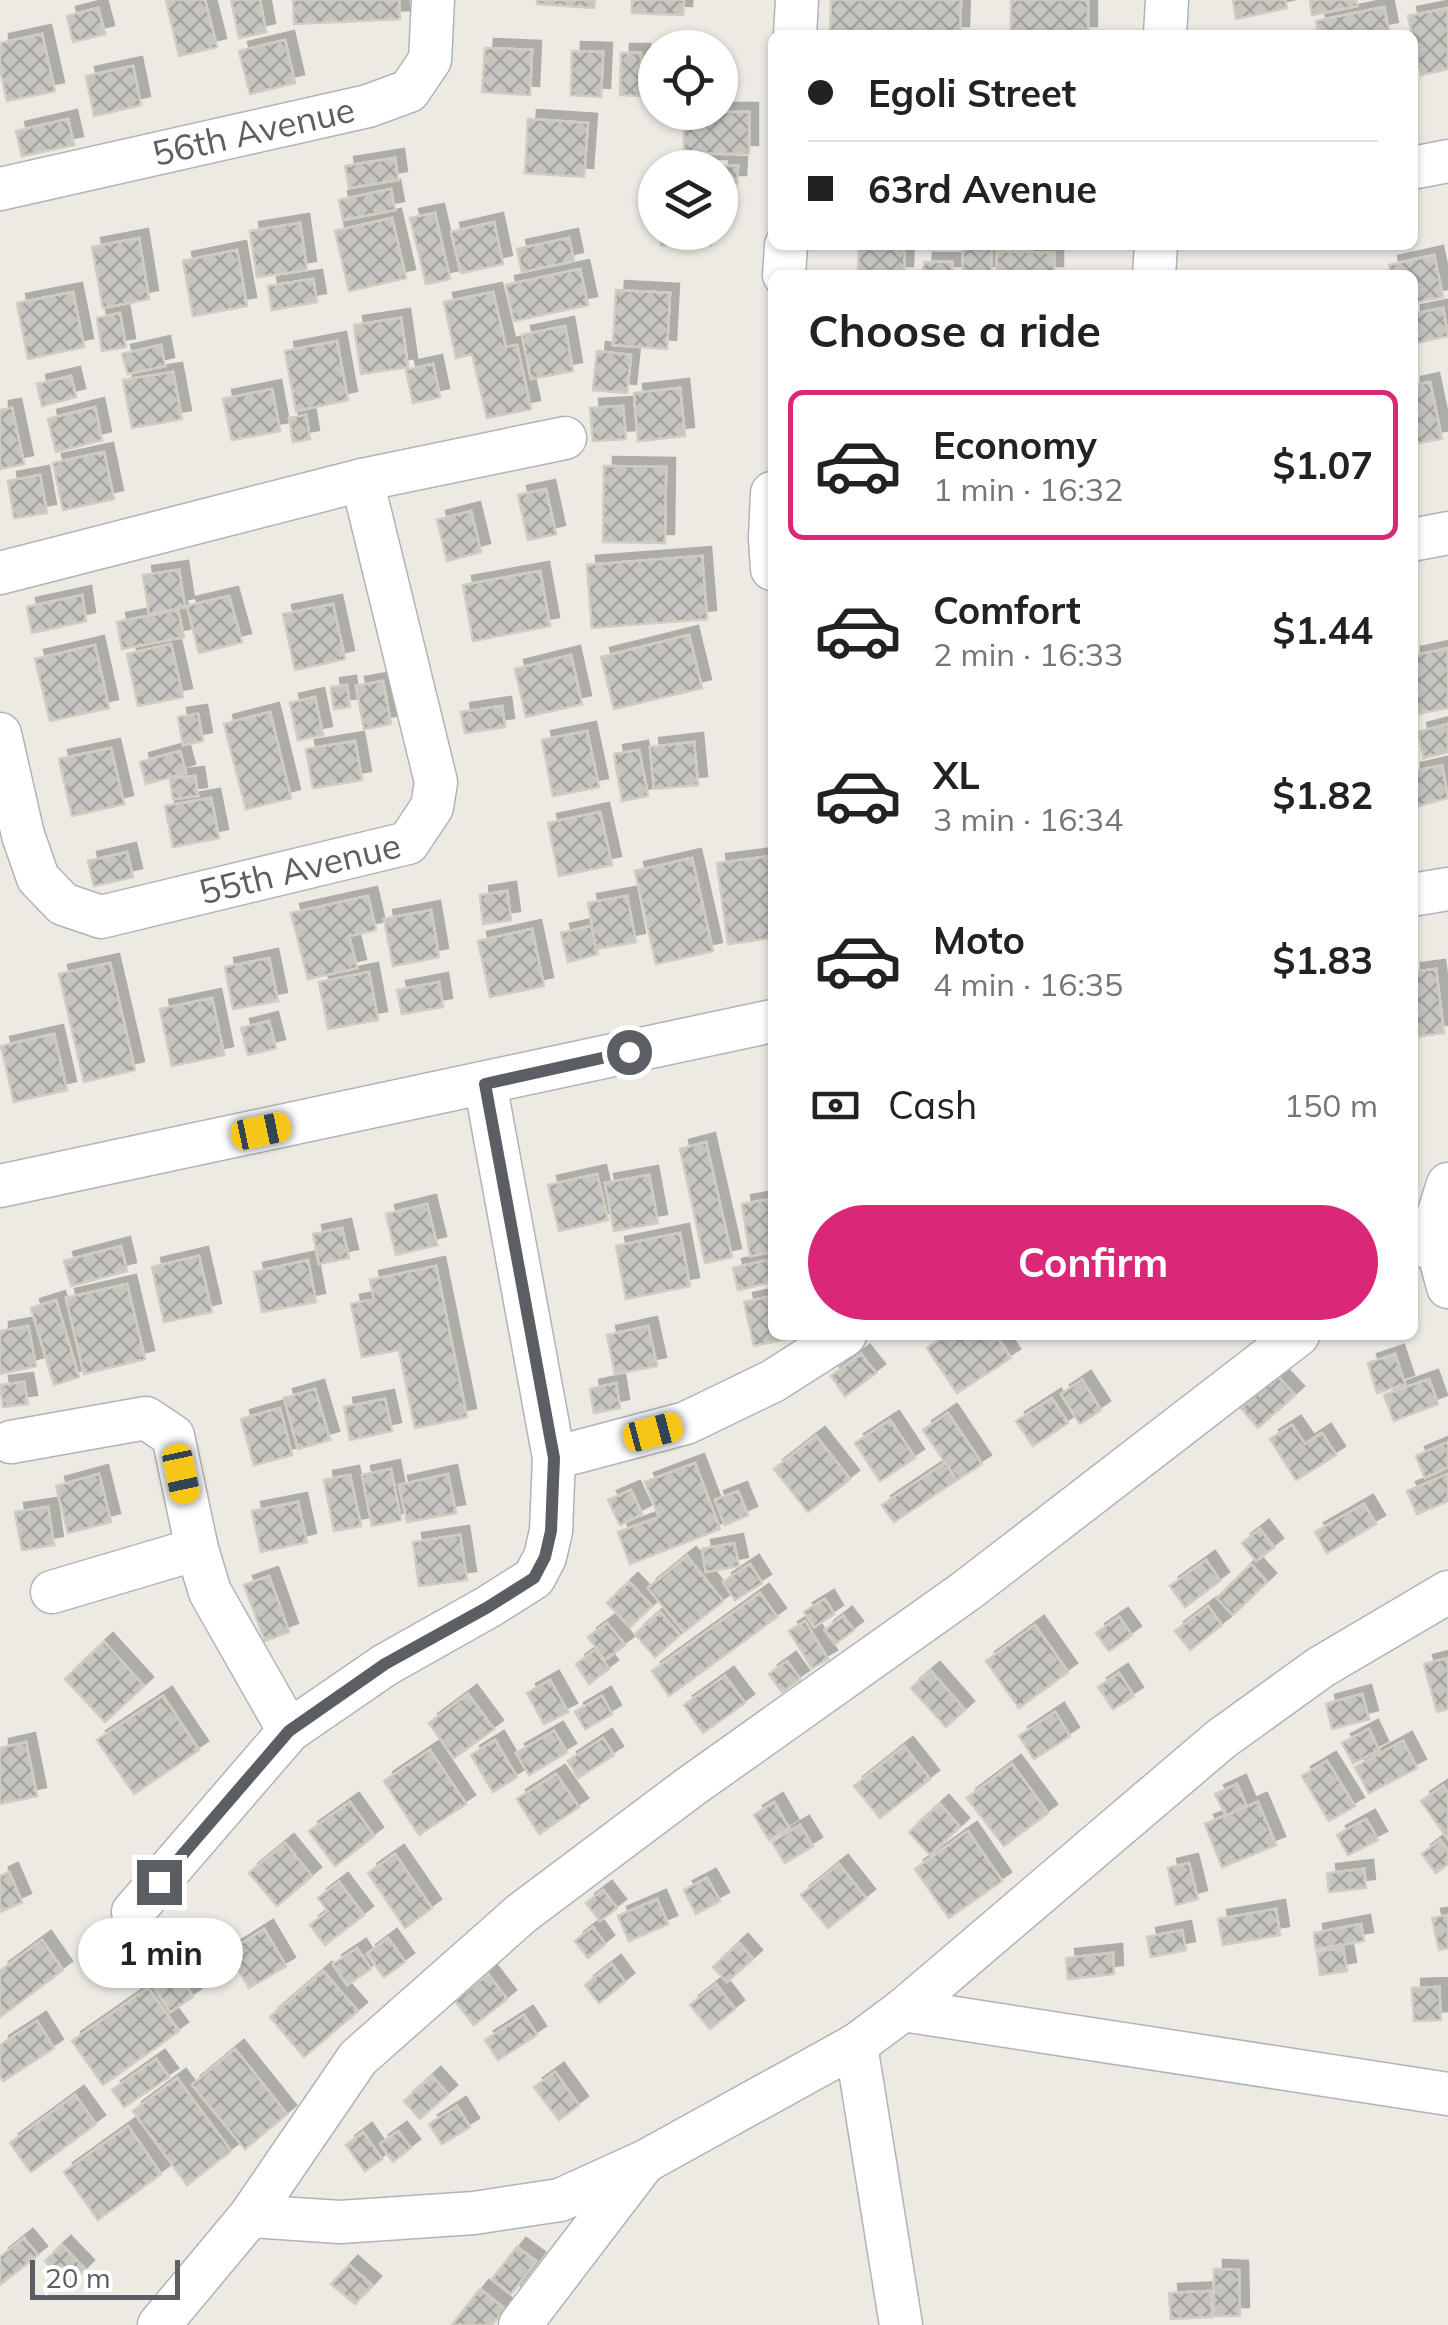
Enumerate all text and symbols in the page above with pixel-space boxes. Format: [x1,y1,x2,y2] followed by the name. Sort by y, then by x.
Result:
[638,30,738,250] map controls
[638,30,738,130] button: locate
[868,69,1076,117] text: Egoli Street
[148,87,359,175] street label: 56th Avenue
[638,150,738,250] button: layers
[868,165,1097,213] text: 63rd Avenue
[808,302,1101,358] text: Choose a ride
[813,420,903,510] icon: car
[933,421,1097,469] text: Economy
[1272,441,1373,489] text: $1.07
[933,469,1123,509] text: 1 min · 16:32
[813,585,903,675] icon: car
[933,586,1081,634] text: Comfort
[1272,606,1373,654] text: $1.44
[933,634,1123,674] text: 2 min · 16:33
[813,750,903,840] icon: car
[933,751,980,799] text: XL
[1272,771,1373,819] text: $1.82
[933,799,1123,839] text: 3 min · 16:34
[194,823,405,914] street label: 55th Avenue
[813,915,903,1005] icon: car
[933,916,1025,964] text: Moto
[1272,936,1373,984] text: $1.83
[933,964,1123,1004] text: 4 min · 16:35
[607,1030,652,1075] route start
[808,1078,863,1133] icon: cash
[888,1081,977,1129] text: Cash
[1284,1085,1378,1125] text: 150 m
[229,1110,293,1152] car
[808,1205,1378,1320] button: Confirm
[620,1410,686,1454] car
[160,1442,202,1506] car
[137,1860,182,1905] route end
[76,1917,242,1987] callout: 1 min
[118,1933,203,1973] text: 1 min
[30,2255,180,2300] scale bar
[45,2260,111,2295] text: 20 m

